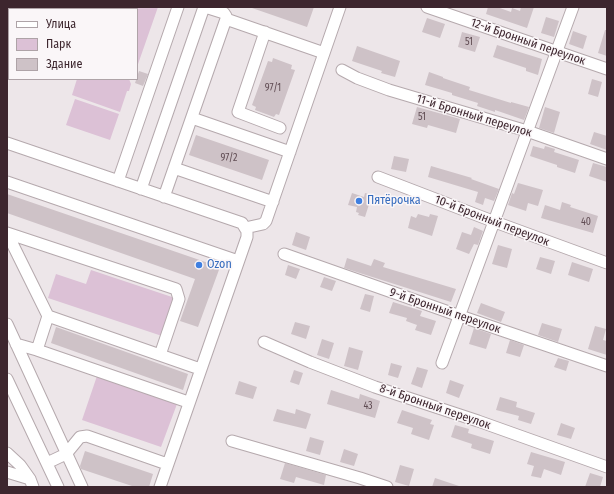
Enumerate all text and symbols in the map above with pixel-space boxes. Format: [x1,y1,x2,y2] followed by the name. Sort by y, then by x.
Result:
[8,8,138,80] legend
[469,16,587,68] street label: 12-й Бронный переулок
[46,17,76,31] text: Улица
[465,36,473,48] house number: 51
[46,37,71,51] text: Парк
[46,57,82,71] text: Здание
[265,82,281,94] house number: 97/1
[415,92,533,140] street label: 11-й Бронный переулок
[418,111,426,123] house number: 51
[220,152,238,164] house number: 97/2
[433,193,551,249] street label: 10-й Бронный переулок
[367,194,421,208] place label: Пятёрочка
[354,196,364,206] marker: Пятёрочка
[581,216,591,228] house number: 40
[207,258,232,272] place label: Ozon
[194,260,204,270] marker: Ozon
[388,285,502,337] street label: 9-й Бронный переулок
[378,381,492,433] street label: 8-й Бронный переулок
[363,400,373,412] house number: 43

